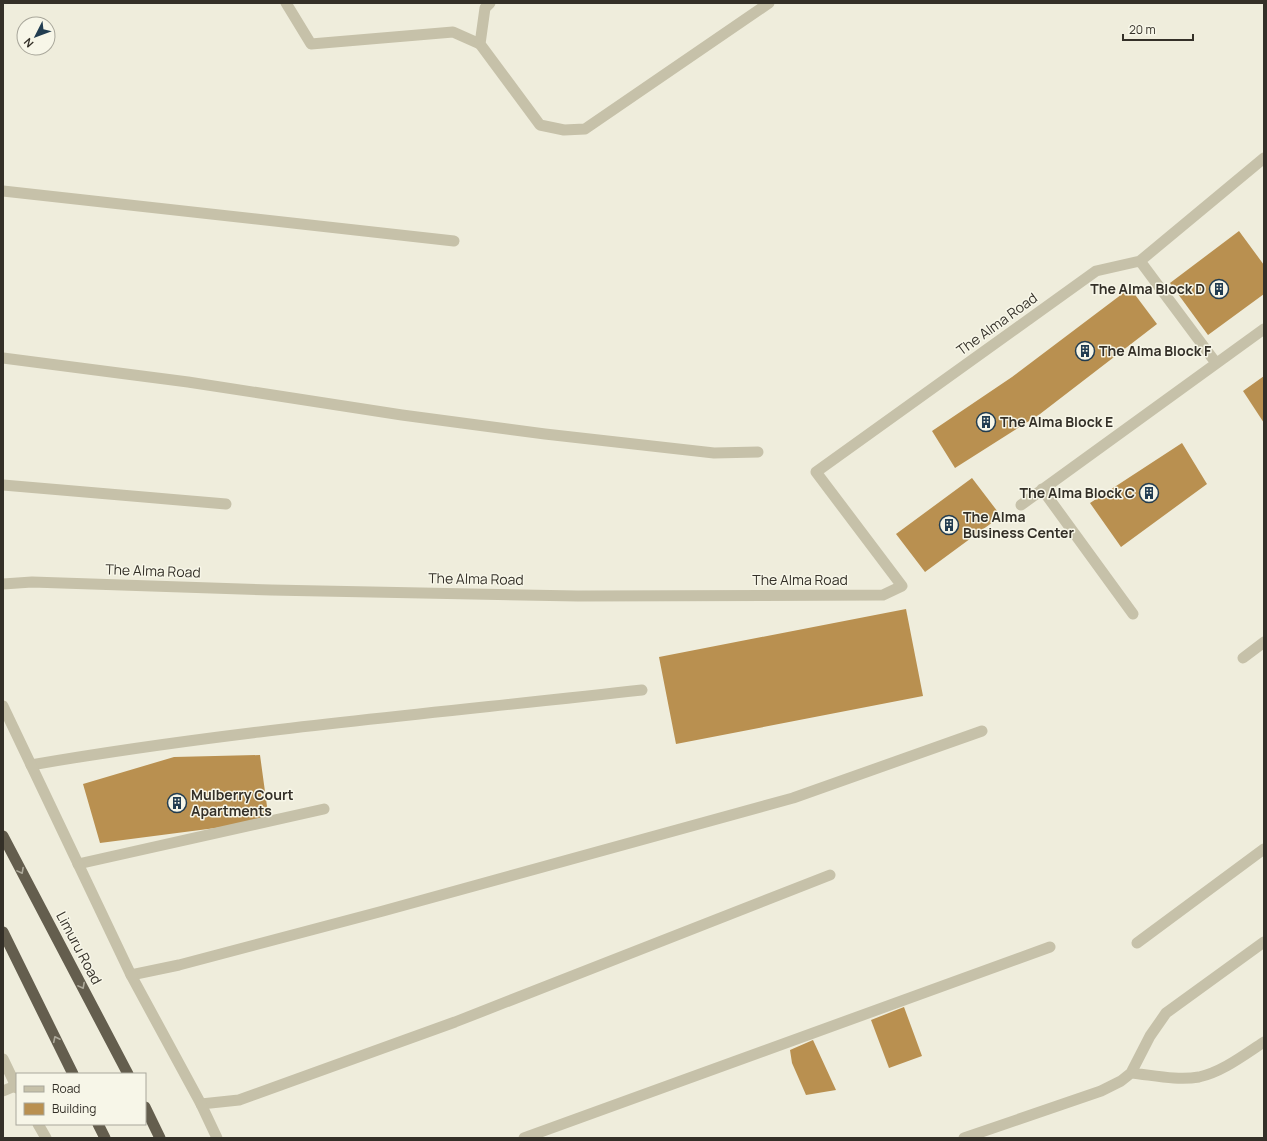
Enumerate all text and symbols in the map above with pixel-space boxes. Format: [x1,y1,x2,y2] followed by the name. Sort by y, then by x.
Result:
[16,16,56,56] north arrow
[1123,16,1193,42] scale bar
[1129,21,1156,38] text: 20 m
[20,35,36,51] text: N
[1208,278,1230,300] building icon: The Alma Block D
[1090,279,1205,298] place label: The Alma Block D
[953,288,1041,359] street label: The Alma Road
[1074,340,1096,362] building icon: The Alma Block F
[1099,341,1212,360] place label: The Alma Block F
[975,411,997,433] building icon: The Alma Block E
[1000,412,1113,431] place label: The Alma Block E
[1138,482,1160,504] building icon: The Alma Block C
[1020,483,1135,502] place label: The Alma Block C
[963,507,1075,542] place label: The Alma Business Center
[938,514,960,536] building icon: The Alma Business Center
[105,559,201,582] street label: The Alma Road
[428,568,524,589] street label: The Alma Road
[752,570,848,589] street label: The Alma Road
[191,785,294,820] place label: Mulberry Court Apartments
[166,792,188,814] building icon: Mulberry Court Apartments
[16,867,24,874] one-way arrow
[52,908,107,988] street label: Limuru Road
[77,982,84,989] one-way arrow
[53,1036,61,1043] one-way arrow
[16,1073,146,1125] legend
[52,1080,80,1097] text: Road
[52,1100,96,1117] text: Building

